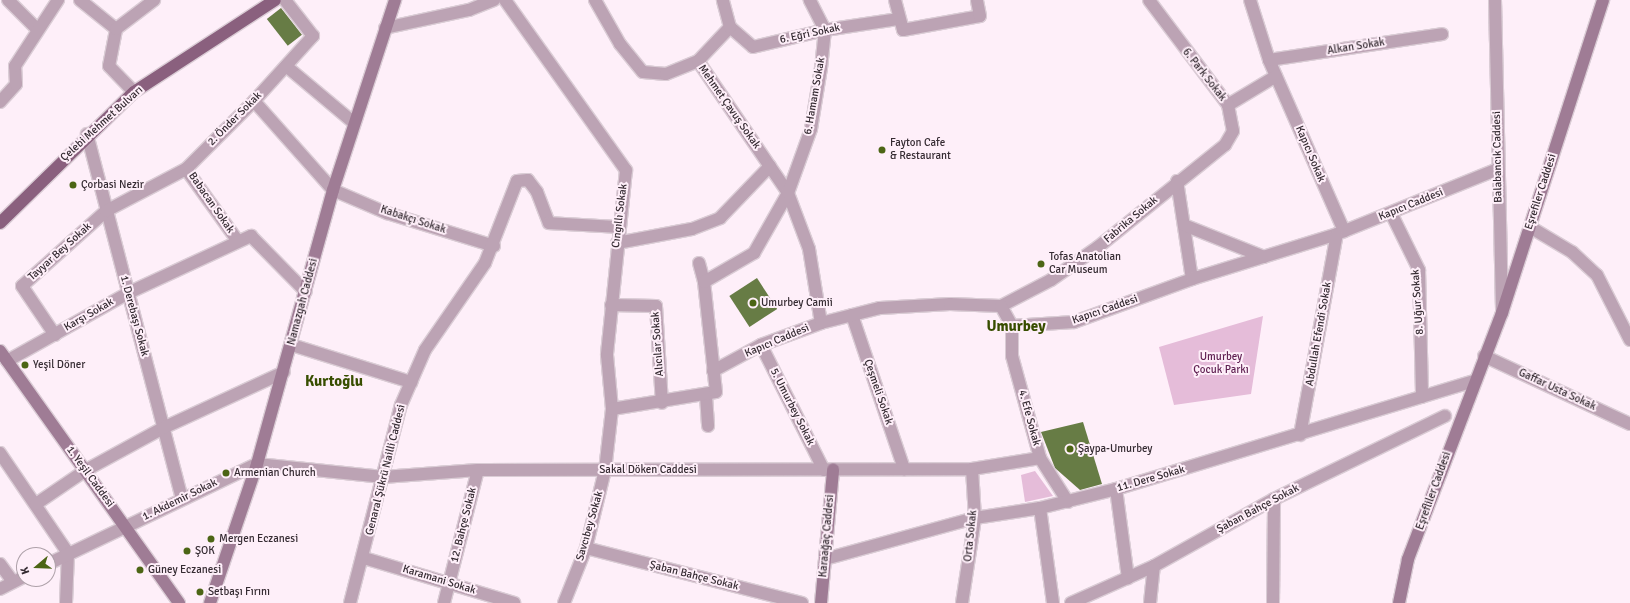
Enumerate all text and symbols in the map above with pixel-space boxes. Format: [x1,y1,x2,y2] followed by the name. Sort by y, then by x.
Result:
[779,21,841,47] street label: 6. Eğri Sokak
[1326,36,1386,58] street label: Alkan Sokak
[1179,46,1229,104] street label: 6. Park Sokak
[802,56,828,136] street label: 6. Hamam Sokak
[695,62,763,152] street label: Mehmet Çavuş Sokak
[58,84,146,164] street label: Çelebi Mehmet Bulvarı
[205,89,265,149] street label: 2. Önder Sokak
[1491,111,1505,203] street label: Balabancık Caddesi
[1292,124,1328,184] street label: Kapıcı Sokak
[890,137,951,163] place label: Fayton Cafe & Restaurant
[877,145,887,155] marker: Fayton Cafe & Restaurant
[1523,152,1559,232] street label: Eşrefiler Caddesi
[185,170,237,236] street label: Babacan Sokak
[81,178,144,192] place label: Çorbasi Nezir
[68,180,78,190] marker: Çorbasi Nezir
[610,183,630,249] street label: Cıngıllı Sokak
[1377,186,1445,224] street label: Kapıcı Caddesi
[1102,194,1160,246] street label: Fabrika Sokak
[379,203,447,237] street label: Kabakçı Sokak
[26,220,94,284] street label: Tayyar Bey Sokak
[1049,251,1121,277] place label: Tofas Anatolian Car Museum
[285,257,321,347] street label: Namazgah Caddesi
[1036,259,1046,269] marker: Tofas Anatolian Car Museum
[1409,269,1427,335] street label: 8. Uğur Sokak
[117,274,151,358] street label: 1. Derebaşı Sokak
[1303,281,1335,387] street label: Abdullah Efendi Sokak
[1070,293,1140,327] street label: Kapıcı Caddesi
[62,296,116,334] street label: Karşı Sokak
[761,296,833,310] place label: Umurbey Camii
[748,298,758,308] marker: Umurbey Camii
[649,311,667,377] street label: Alıcılar Sokak
[986,318,1046,336] district label: Umurbey
[743,321,811,361] street label: Kapıcı Caddesi
[1193,351,1249,377] park label: Umurbey Çocuk Parkı
[33,358,85,372] place label: Yeşil Döner
[861,358,895,426] street label: Çeşmeli Sokak
[20,360,30,370] marker: Yeşil Döner
[767,366,817,448] street label: 5. Umurbey Sokak
[1516,366,1598,414] street label: Gaffar Usta Sokak
[305,373,363,391] district label: Kurtoğlu
[1015,389,1043,447] street label: 4. Efe Sokak
[363,403,409,537] street label: Genaral Şükrü Nailli Caddesi
[1078,442,1152,456] place label: Şaypa-Umurbey
[63,444,117,510] street label: 1. Yeşil Caddesi
[1065,444,1075,454] marker: Şaypa-Umurbey
[1414,450,1454,532] street label: Eşrefliler Caddesi
[599,463,697,477] street label: Sakal Döken Caddesi
[1116,463,1186,495] street label: 11. Dere Sokak
[234,466,316,480] place label: Armenian Church
[221,468,231,478] marker: Armenian Church
[141,476,219,524] street label: 1. Akdemir Sokak
[1215,482,1301,536] street label: Şaban Bahçe Sokak
[448,486,480,564] street label: 12. Bahçe Sokak
[574,490,606,562] street label: Savcıbey Sokak
[817,494,837,578] street label: Karaağaç Caddesi
[962,510,980,562] street label: Orta Sokak
[219,532,298,546] place label: Mergen Eczanesi
[206,534,216,544] marker: Mergen Eczanesi
[195,544,215,558] place label: ŞOK
[182,546,192,556] marker: ŞOK
[16,547,56,587] north arrow
[648,559,740,593] street label: Şaban Bahçe Sokak
[148,563,221,577] place label: Güney Eczanesi
[401,563,477,597] street label: Karamani Sokak
[18,565,32,576] text: K
[135,565,145,575] marker: Güney Eczanesi
[208,585,270,599] place label: Setbaşı Fırını
[195,587,205,597] marker: Setbaşı Fırını

